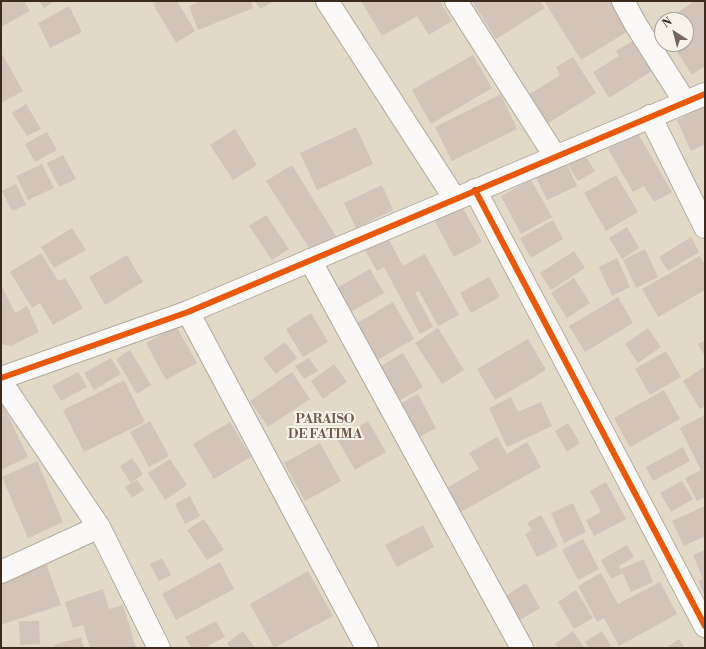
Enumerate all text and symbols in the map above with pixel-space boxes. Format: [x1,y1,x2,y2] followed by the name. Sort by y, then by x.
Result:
[654,12,694,52] north arrow
[660,15,675,31] text: N
[288,412,362,443] district label: PARAISO DE FATIMA

